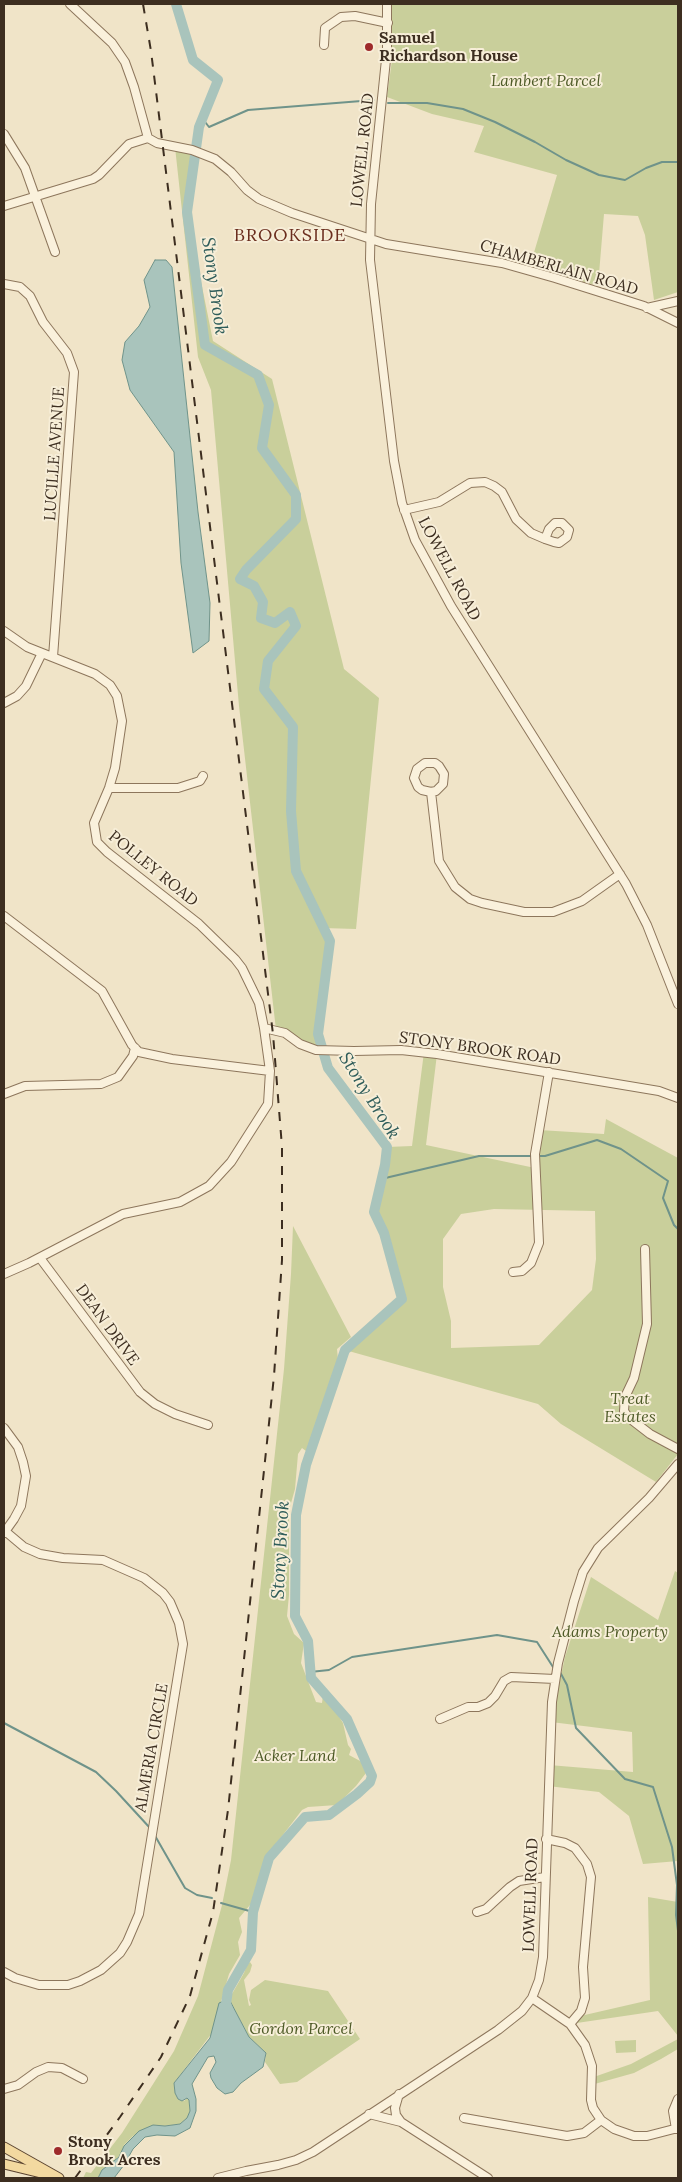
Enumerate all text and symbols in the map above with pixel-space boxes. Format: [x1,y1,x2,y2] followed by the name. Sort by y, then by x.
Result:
[379,28,518,66] place label: Samuel Richardson House
[363,41,375,53] marker: Samuel Richardson House
[491,71,601,91] park label: Lambert Parcel
[347,92,379,208] street label: LOWELL ROAD
[233,225,347,247] district label: BROOKSIDE
[196,236,232,336] water label: Stony Brook
[478,236,640,300] street label: CHAMBERLAIN ROAD
[41,386,69,522] street label: LUCILLE AVENUE
[414,514,484,624] street label: LOWELL ROAD
[104,827,202,911] street label: POLLEY ROAD
[398,1028,562,1070] street label: STONY BROOK ROAD
[334,1049,404,1143] water label: Stony Brook
[71,1281,143,1369] street label: DEAN DRIVE
[604,1389,656,1427] park label: Treat Estates
[268,1500,294,1600] water label: Stony Brook
[552,1622,668,1642] park label: Adams Property
[131,1682,173,1814] street label: ALMERIA CIRCLE
[254,1746,336,1766] park label: Acker Land
[519,1837,543,1953] street label: LOWELL ROAD
[249,2019,353,2039] park label: Gordon Parcel
[68,2132,160,2170] place label: Stony Brook Acres
[52,2145,64,2157] marker: Stony Brook Acres

